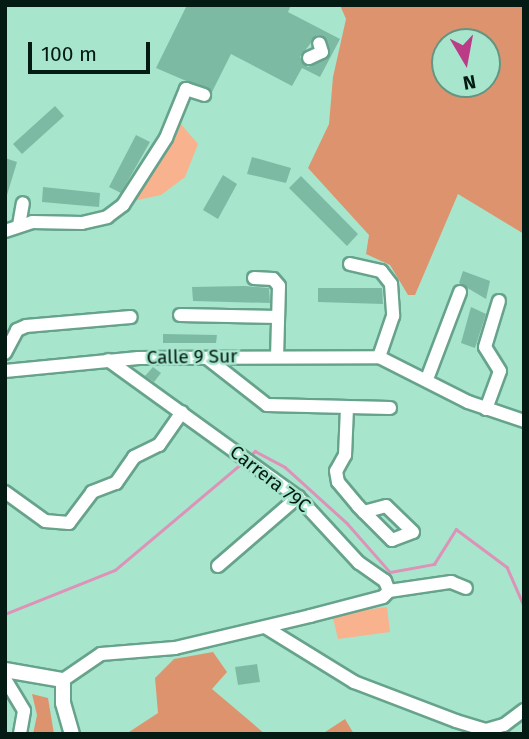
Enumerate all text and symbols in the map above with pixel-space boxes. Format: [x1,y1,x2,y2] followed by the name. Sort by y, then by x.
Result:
[32,28,154,72] scale bar
[431,28,501,98] north arrow
[41,41,97,67] text: 100 m
[461,70,478,95] text: N
[146,345,238,369] street label: Calle 9 Sur
[225,440,315,518] street label: Carrera 79C

